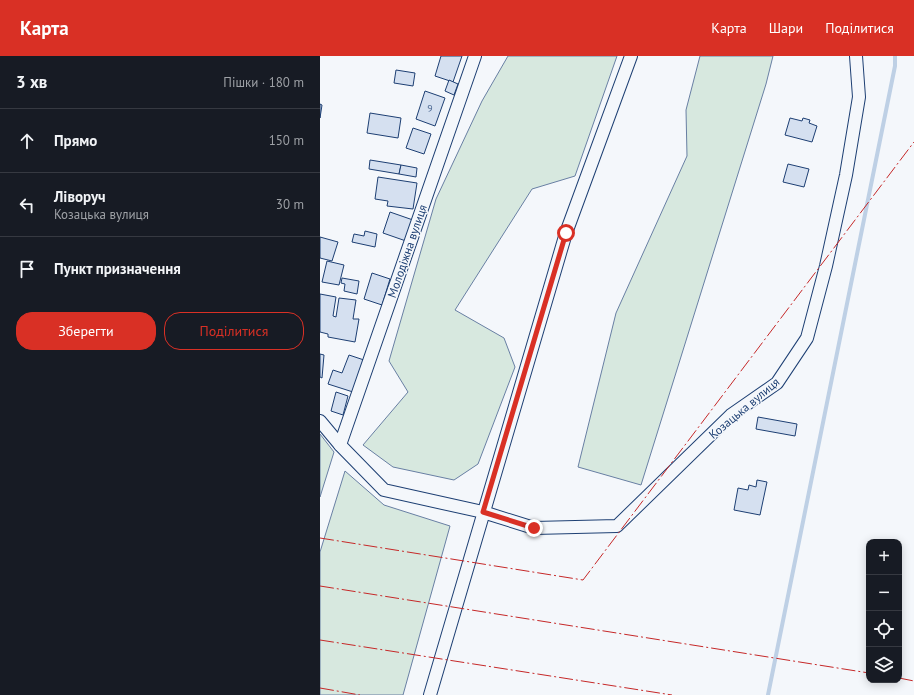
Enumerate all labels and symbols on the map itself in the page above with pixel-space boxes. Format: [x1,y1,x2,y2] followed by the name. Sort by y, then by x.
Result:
[427,102,433,115] house number: 9
[384,202,430,300] street label: Молодіжна вулиця
[557,224,575,242] route start
[706,374,782,442] street label: Козацька вулиця
[525,519,543,537] route end

